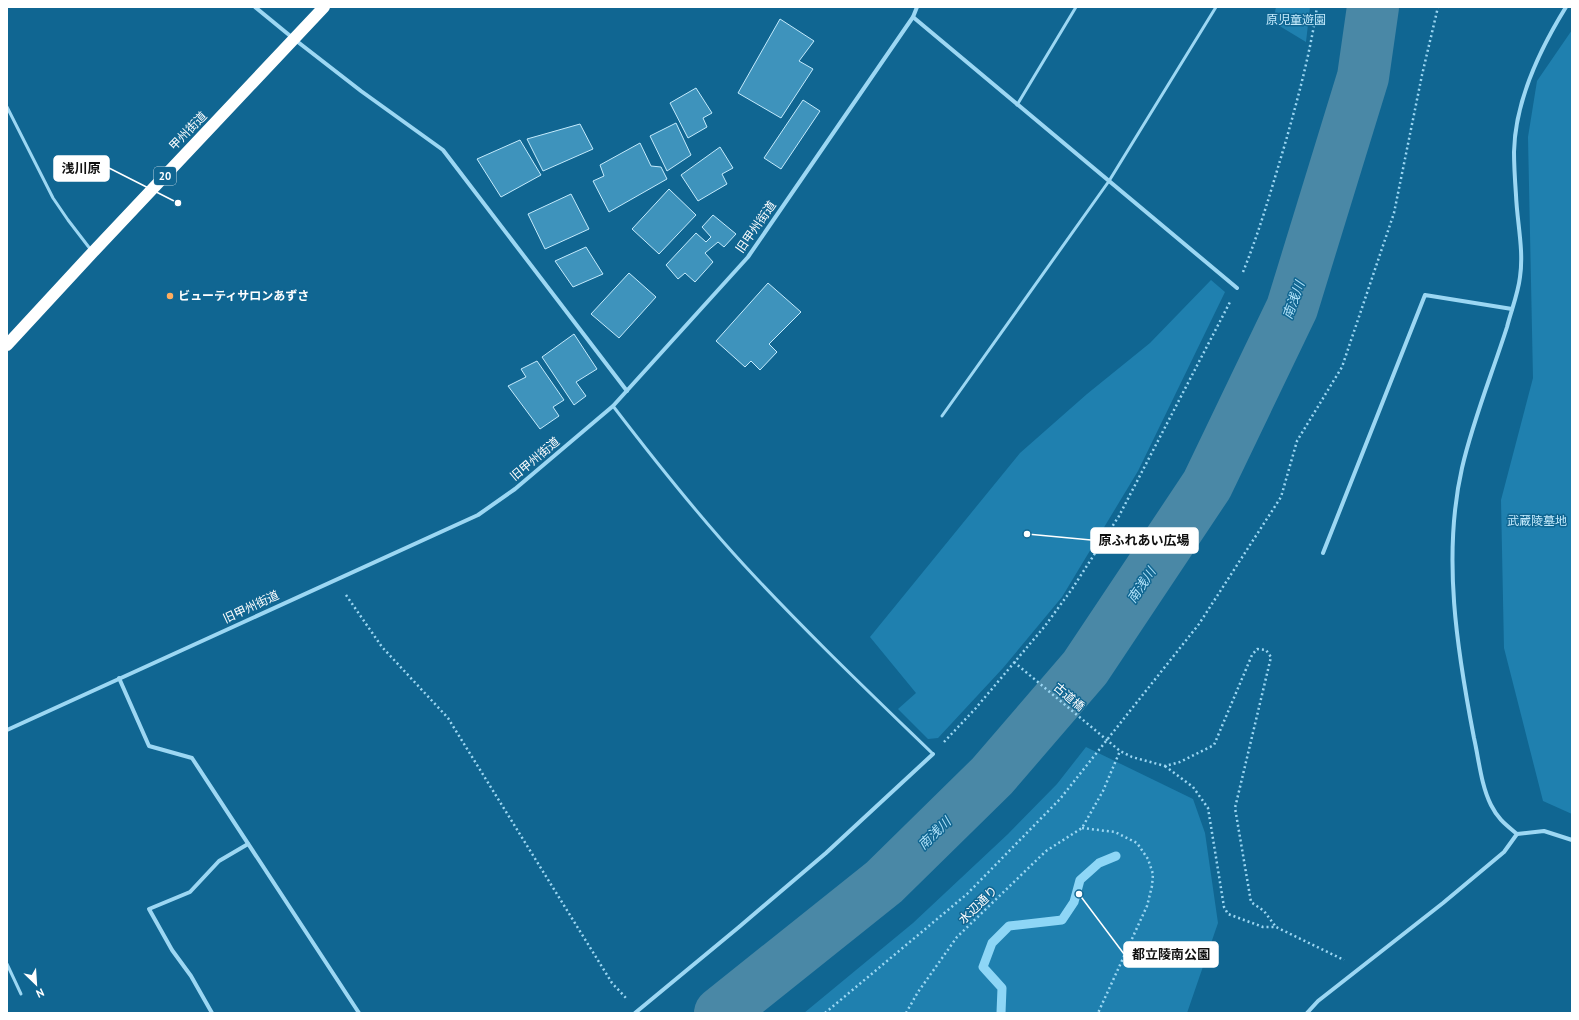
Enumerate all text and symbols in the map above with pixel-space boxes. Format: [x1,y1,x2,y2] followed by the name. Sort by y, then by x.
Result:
[1266,12,1326,27] park label: 原児童遊園
[166,108,210,153] street label: 甲州街道
[54,156,109,181] callout: 浅川原
[61,160,101,177] text: 浅川原
[154,167,176,185] road number: 20
[732,198,779,256] street label: 旧甲州街道
[1279,277,1309,321] water label: 南浅川
[178,288,309,303] place label: ビューティサロンあずさ
[165,291,175,301] marker: ビューティサロンあずさ
[507,434,562,484] street label: 旧甲州街道
[1507,513,1567,528] park label: 武蔵陵墓地
[1091,528,1198,553] callout: 原ふれあい広場
[1098,532,1190,549] text: 原ふれあい広場
[1123,563,1160,606] water label: 南浅川
[220,587,281,626] street label: 旧甲州街道
[1051,679,1088,714] street label: 古道橋
[914,812,956,853] water label: 南浅川
[955,883,1000,927] street label: 水辺通り
[1124,942,1218,967] callout: 都立陵南公園
[1132,946,1210,963] text: 都立陵南公園
[16,964,56,1004] north arrow
[34,985,46,1001] text: N

